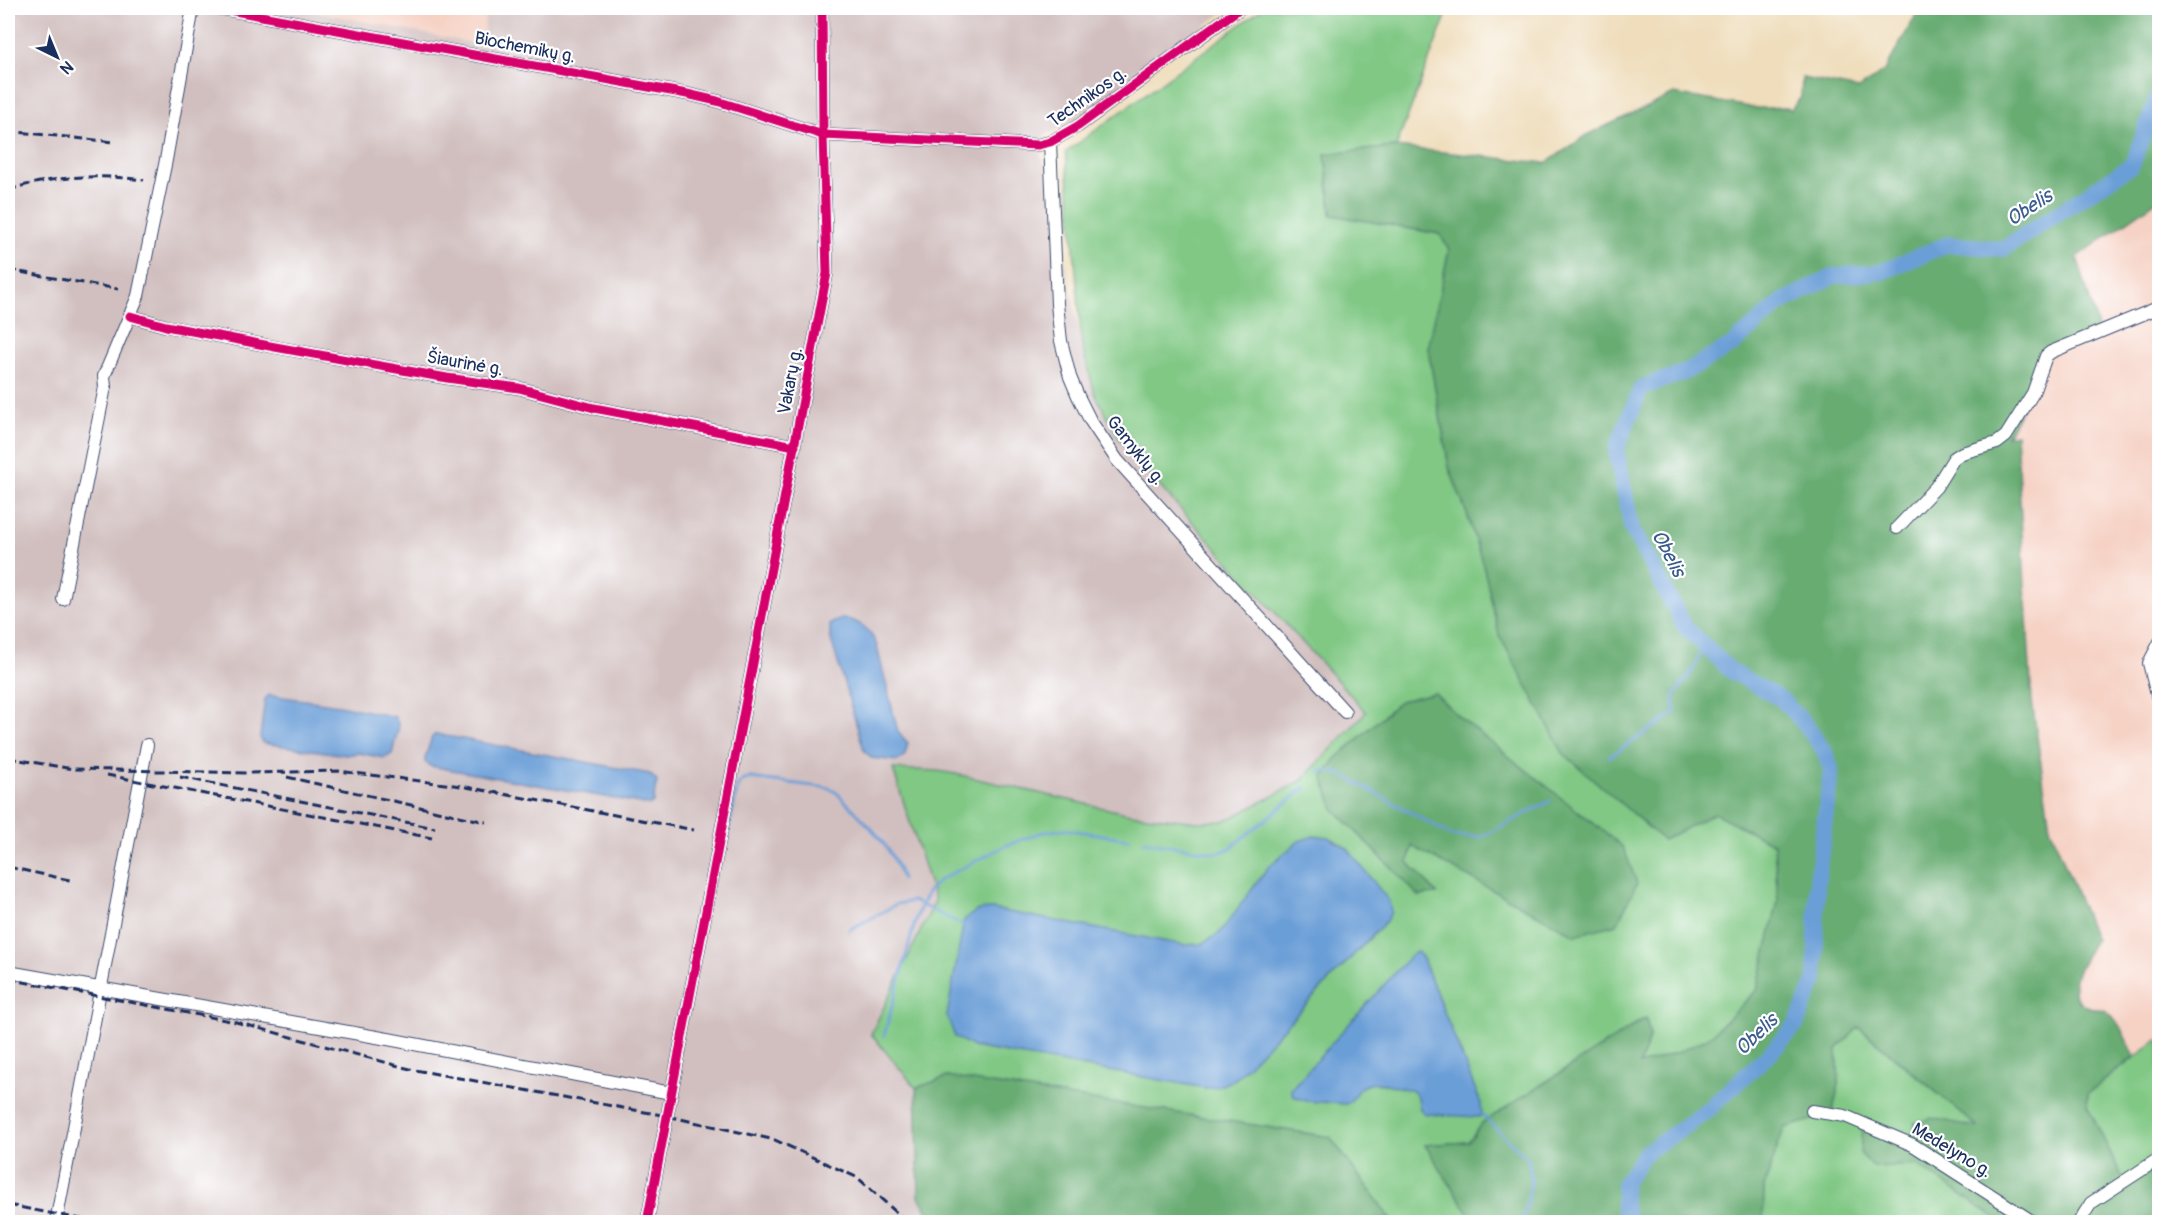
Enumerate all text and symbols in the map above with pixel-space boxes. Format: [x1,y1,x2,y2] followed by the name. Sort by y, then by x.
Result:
[473,26,577,69] street label: Biochemikų g.
[27,27,87,87] north arrow
[56,56,77,78] text: N
[1043,62,1131,133] street label: Technikos g.
[2002,182,2059,231] water label: Obelis
[425,344,505,382] street label: Šiaurinė g.
[773,346,808,417] street label: Vakarų g.
[1101,411,1170,490] street label: Gamyklų g.
[1646,525,1692,583] water label: Obelis
[1730,1007,1784,1061] water label: Obelis
[1908,1118,1996,1183] street label: Medelyno g.

